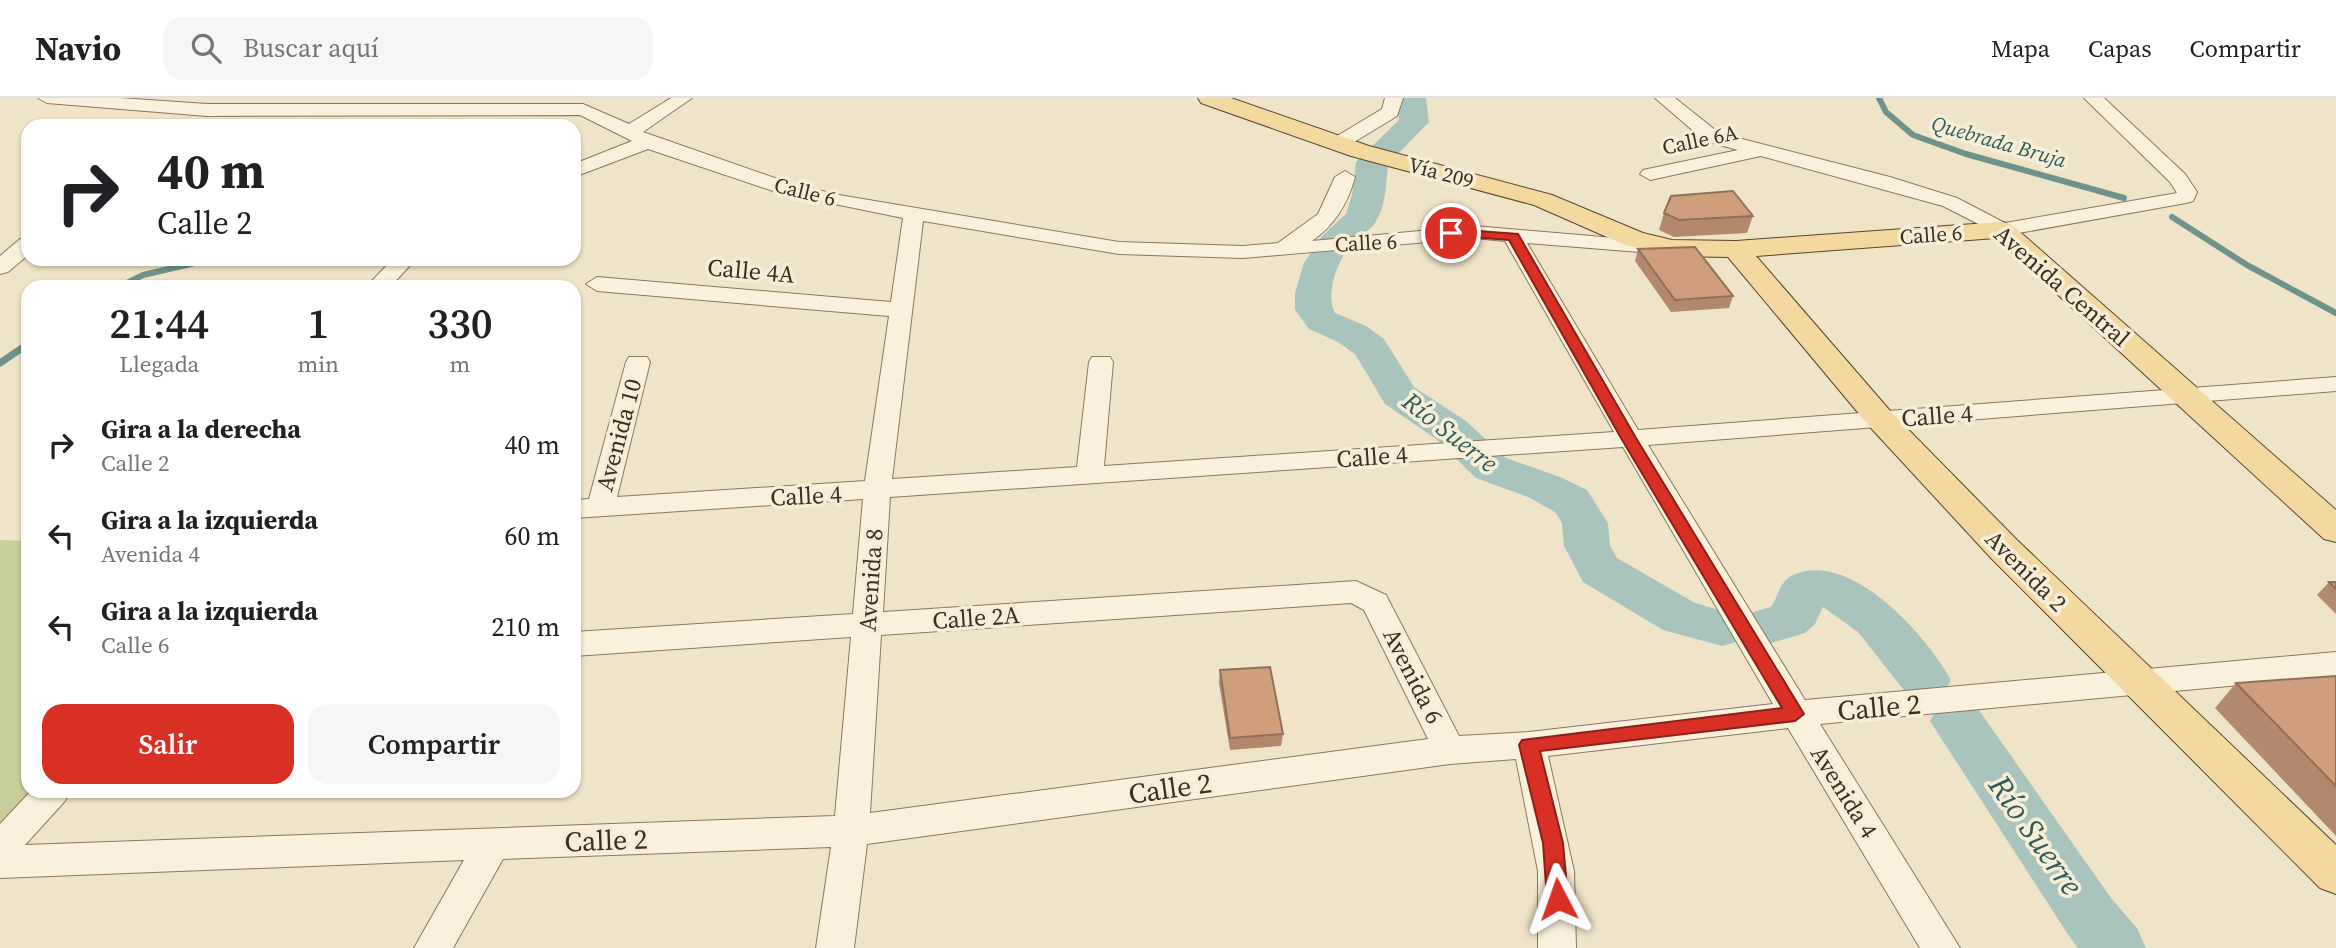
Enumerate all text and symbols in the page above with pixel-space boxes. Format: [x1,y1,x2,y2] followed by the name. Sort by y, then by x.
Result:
[163,17,653,80] search box
[35,26,121,71] text: Navio
[187,29,225,67] icon: search
[243,30,379,66] text: Buscar aquí
[1991,32,2050,65] text: Mapa
[2088,32,2152,65] text: Capas
[2190,32,2301,65] text: Compartir
[1928,108,2070,175] water label: Quebrada Bruja
[1659,117,1740,162] street label: Calle 6A
[157,137,265,204] text: 40 m
[42,147,133,238] icon: right
[1405,150,1477,195] street label: Vía 209
[771,170,839,213] street label: Calle 6
[157,201,252,245] text: Calle 2
[1421,203,1481,263] pin
[1432,214,1470,252] icon: arrive
[1987,217,2137,354] street label: Avenida Central
[1899,218,1963,251] street label: Calle 6
[1334,226,1398,259] street label: Calle 6
[706,250,796,291] street label: Calle 4A
[109,294,209,352] text: 21:44
[307,294,329,352] text: 1
[427,294,493,352] text: 330
[119,348,199,380] text: Llegada
[297,348,339,380] text: min
[450,348,470,380] text: m
[588,375,649,495] street label: Avenida 10
[1394,383,1505,481] water label: Río Suerre
[1900,397,1974,434] street label: Calle 4
[101,411,301,447] text: Gira a la derecha
[42,426,80,464] icon: right
[505,427,560,463] text: 40 m
[1335,438,1409,475] street label: Calle 4
[101,447,170,479] text: Calle 2
[769,477,843,514] street label: Calle 4
[101,502,318,538] text: Gira a la izquierda
[42,517,80,555] icon: left
[505,518,560,554] text: 60 m
[1978,522,2075,619] street label: Avenida 2
[850,527,891,633] street label: Avenida 8
[101,538,200,570] text: Avenida 4
[101,593,318,629] text: Gira a la izquierda
[931,598,1021,637] street label: Calle 2A
[42,608,80,646] icon: left
[492,609,560,645] text: 210 m
[1375,622,1452,729] street label: Avenida 6
[101,629,170,661] text: Calle 6
[1836,684,1922,730] street label: Calle 2
[42,704,294,784] button: Salir
[308,704,560,784] button: Compartir
[1803,739,1886,844] street label: Avenida 4
[1126,763,1214,813] street label: Calle 2
[1978,765,2093,904] water label: Río Suerre
[564,820,648,860] street label: Calle 2
[1521,862,1595,936] position arrow

